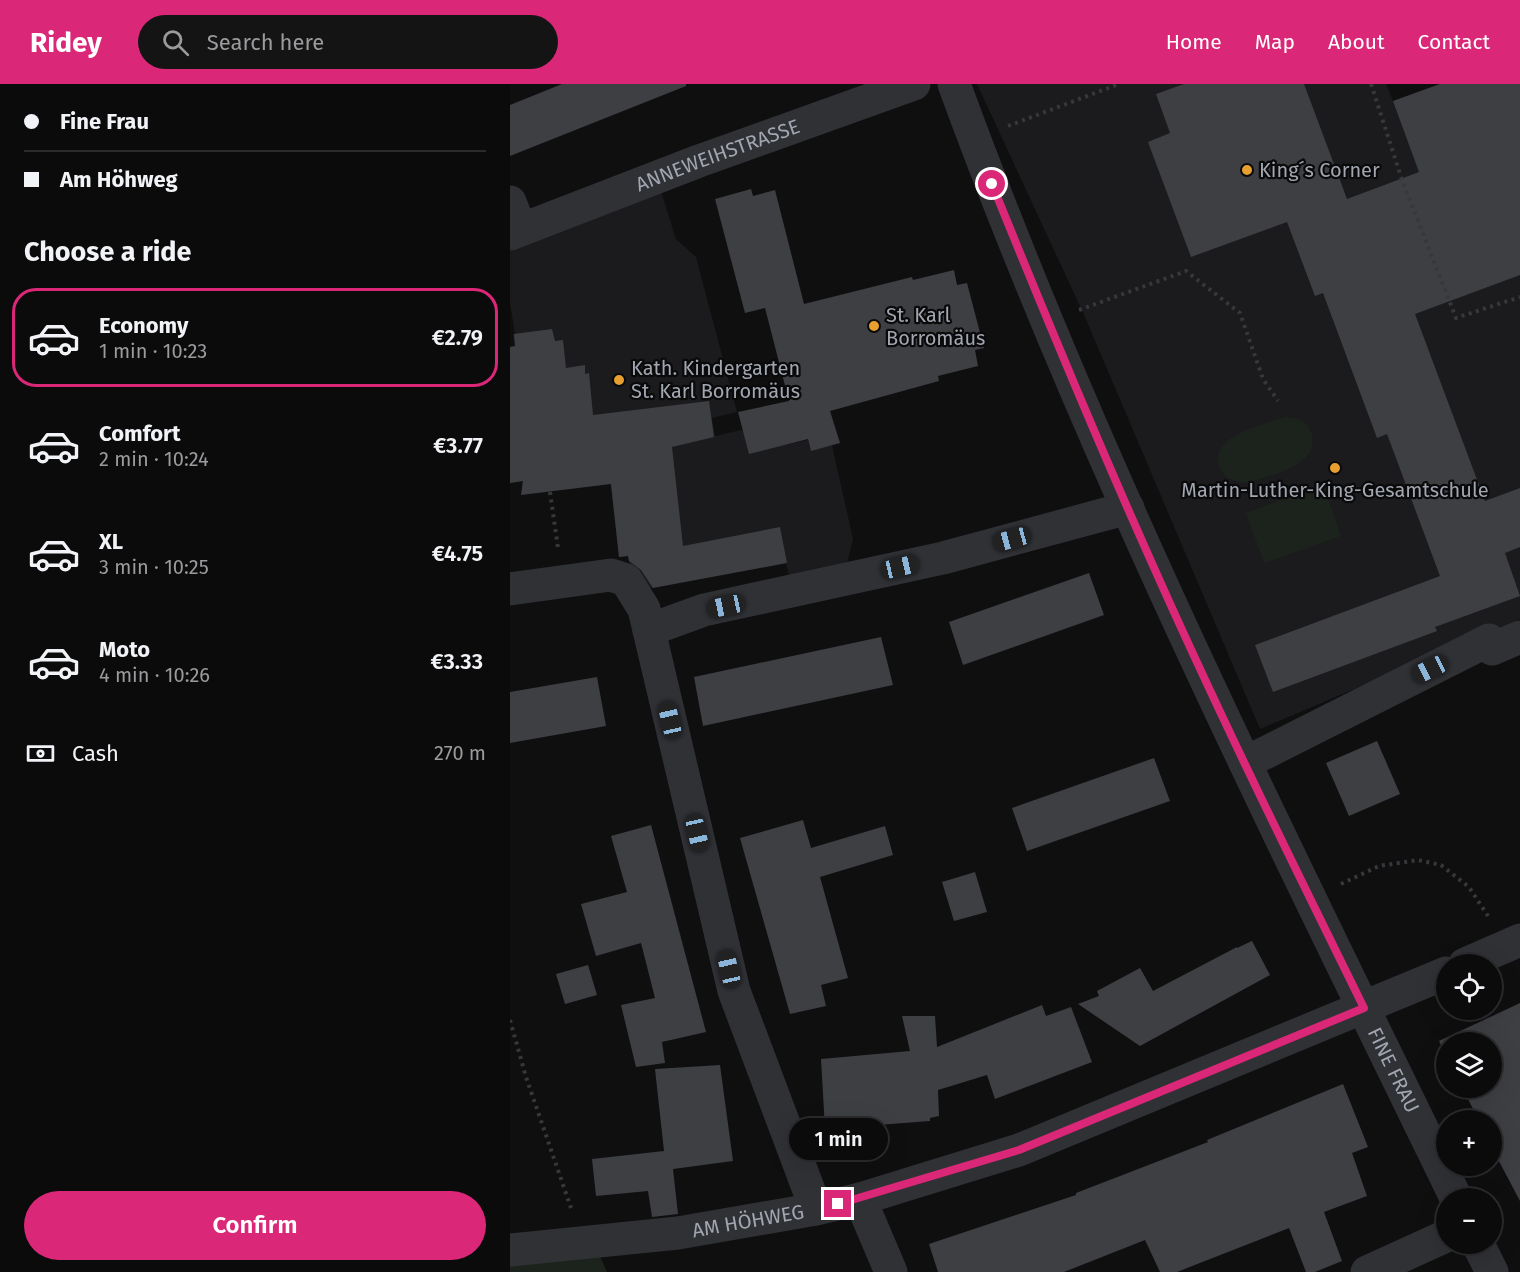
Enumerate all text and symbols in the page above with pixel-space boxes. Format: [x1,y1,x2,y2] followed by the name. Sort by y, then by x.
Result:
[138,15,558,69] search box
[30,26,102,59] text: Ridey
[159,26,192,59] icon: search
[207,29,324,56] text: Search here
[1166,29,1222,55] text: Home
[1255,29,1295,55] text: Map
[1328,29,1385,55] text: About
[1418,29,1490,55] text: Contact
[60,108,149,135] text: Fine Frau
[632,114,803,196] street label: ANNEWEIHSTRASSE
[1259,158,1380,182] place label: King´s Corner
[1240,163,1254,177] marker: King´s Corner
[60,166,178,193] text: Am Höhweg
[978,170,1005,197] route start
[24,236,191,268] text: Choose a ride
[886,303,985,350] place label: St. Karl Borromäus
[27,311,81,365] icon: car
[99,312,188,339] text: Economy
[867,319,881,333] marker: St. Karl Borromäus
[432,324,483,351] text: €2.79
[99,339,207,363] text: 1 min · 10:23
[631,356,800,403] place label: Kath. Kindergarten St. Karl Borromäus
[612,373,626,387] marker: Kath. Kindergarten St. Karl Borromäus
[27,419,81,473] icon: car
[99,420,180,447] text: Comfort
[433,432,483,459] text: €3.77
[99,447,209,471] text: 2 min · 10:24
[1328,461,1342,475] marker: Martin-Luther-King-Gesamtschule
[1181,478,1489,502] place label: Martin-Luther-King-Gesamtschule
[992,526,1032,552] car
[27,527,81,581] icon: car
[99,528,123,555] text: XL
[432,540,483,567] text: €4.75
[880,554,920,580] car
[99,555,209,579] text: 3 min · 10:25
[707,593,745,619] car
[27,635,81,689] icon: car
[99,636,150,663] text: Moto
[431,648,483,675] text: €3.33
[1410,653,1450,685] car
[99,663,210,687] text: 4 min · 10:26
[657,700,683,740] car
[24,737,57,770] icon: cash
[72,740,119,767] text: Cash
[434,741,486,765] text: 270 m
[684,813,710,853] car
[716,949,742,989] car
[1436,954,1502,1254] map controls
[1436,954,1502,1020] button: locate
[1363,1023,1425,1117] street label: FINE FRAU
[1436,1032,1502,1098] button: layers
[1436,1110,1502,1176] button: +
[788,1117,888,1159] callout: 1 min
[814,1127,863,1151] text: 1 min
[1436,1188,1502,1254] button: −
[824,1190,851,1217] route end
[24,1191,486,1260] button: Confirm
[690,1199,806,1242] street label: AM HÖHWEG

